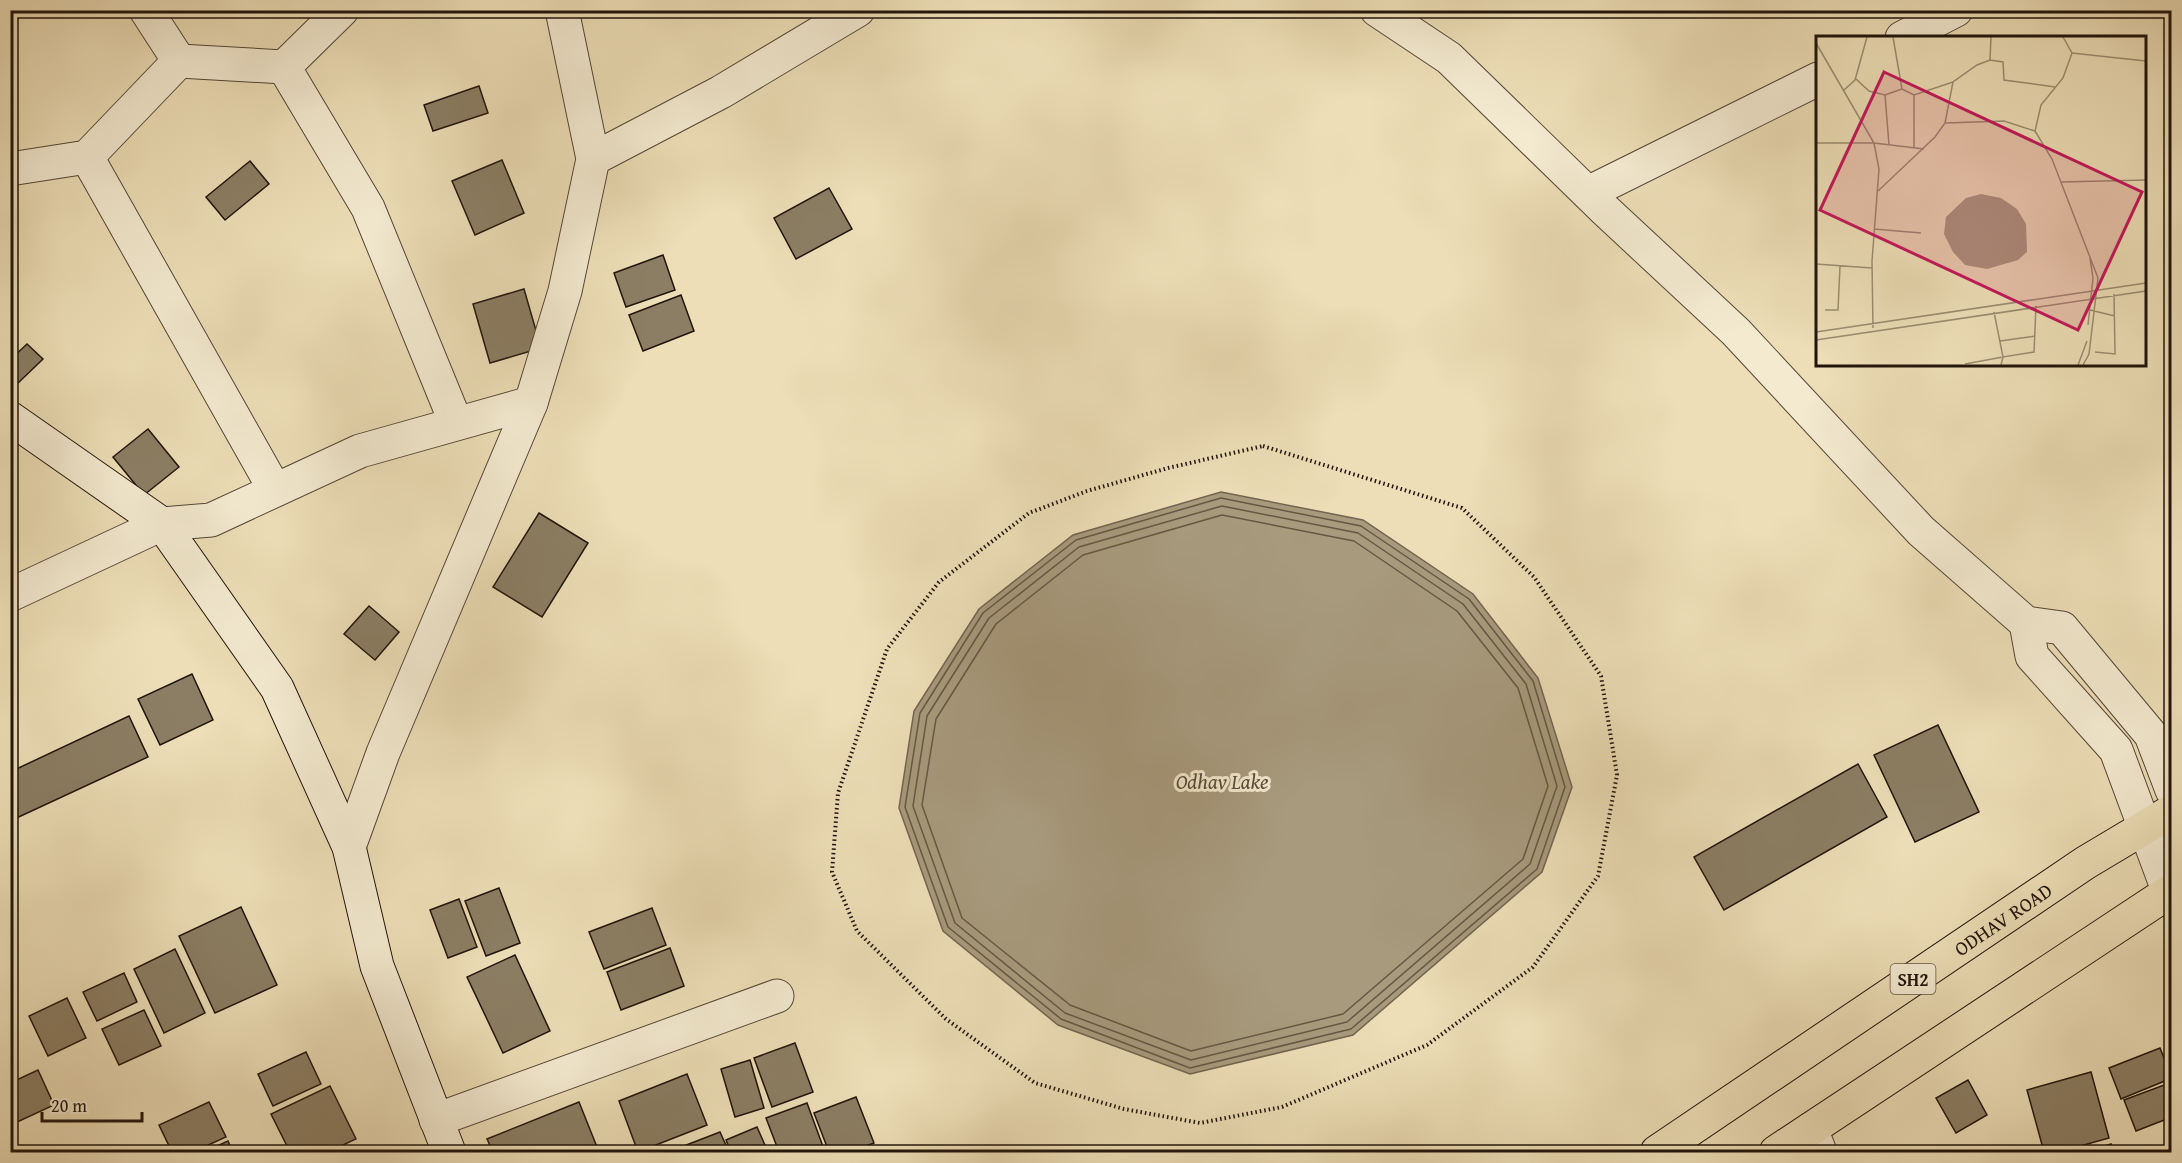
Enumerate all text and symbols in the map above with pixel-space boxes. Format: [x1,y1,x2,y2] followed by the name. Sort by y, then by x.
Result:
[1816,36,2146,366] inset map
[1176,766,1268,797] water label: Odhav Lake
[1948,875,2058,962] street label: ODHAV ROAD
[1890,964,1936,994] road number: SH2
[42,1085,142,1123] scale bar
[51,1092,87,1119] text: 20 m

